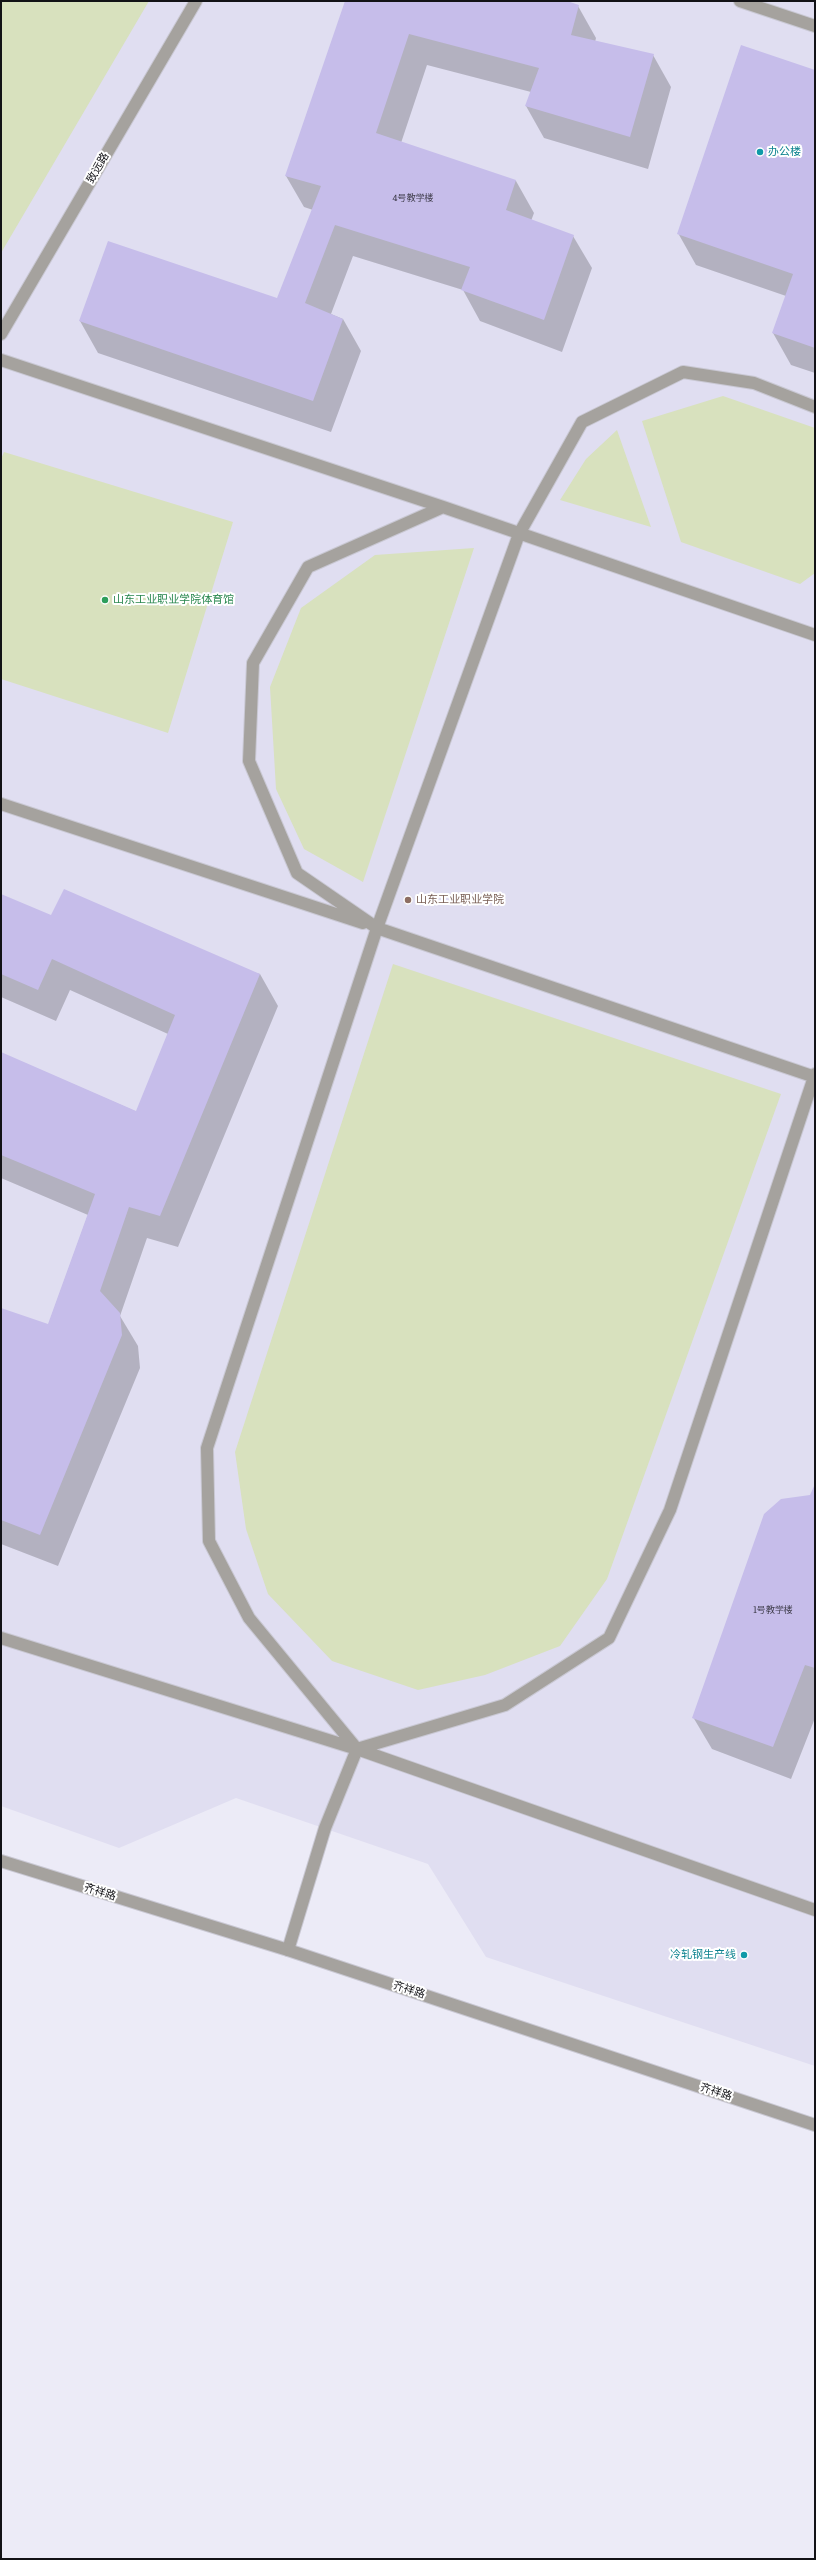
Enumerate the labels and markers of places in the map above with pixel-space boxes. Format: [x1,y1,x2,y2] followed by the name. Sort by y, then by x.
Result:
[768,145,801,159] place label: 办公楼
[755,147,765,157] marker: 办公楼
[113,593,234,607] place label: 山东工业职业学院体育馆
[100,595,110,605] marker: 山东工业职业学院体育馆
[416,893,504,907] place label: 山东工业职业学院
[403,895,413,905] marker: 山东工业职业学院
[670,1948,736,1962] place label: 冷轧钢生产线
[739,1950,749,1960] marker: 冷轧钢生产线

